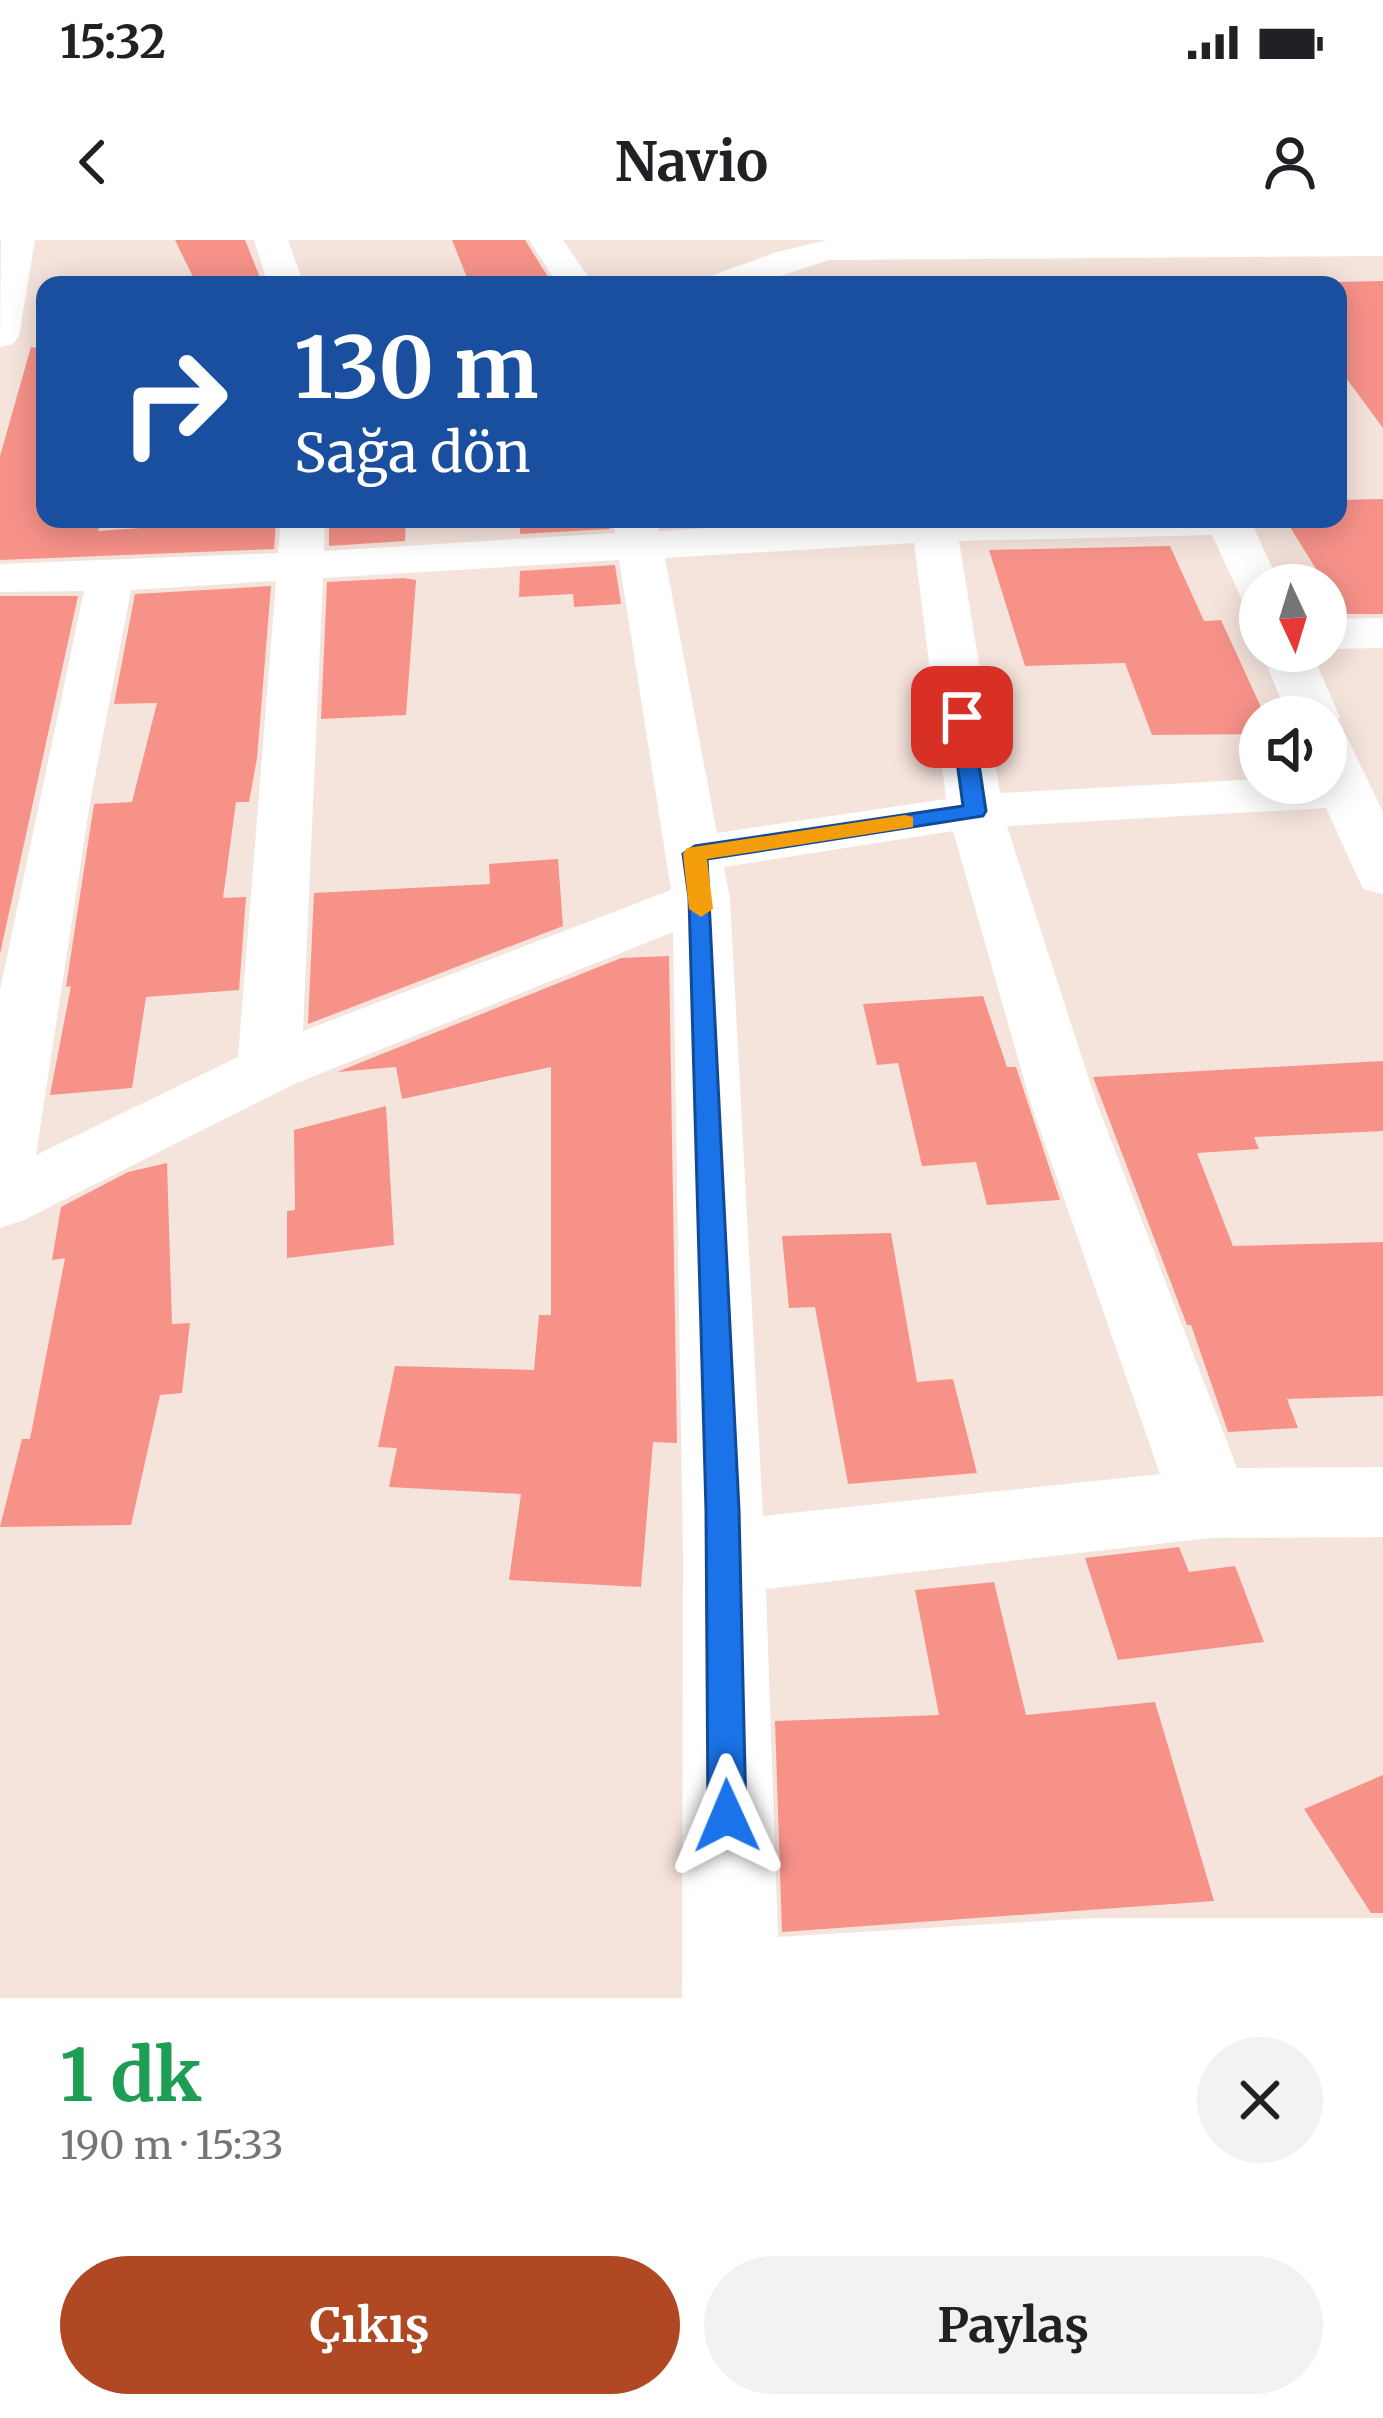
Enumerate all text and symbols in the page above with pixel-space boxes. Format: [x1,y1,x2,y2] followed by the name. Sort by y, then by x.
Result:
[60,14,166,70] text: 15:32
[615,128,768,196] text: Navio
[60,129,126,195] icon: back
[1257,129,1323,195] icon: person
[294,315,538,421] text: 130 m
[96,324,252,480] icon: right
[294,419,530,487] text: Sağa dön
[1239,564,1347,672] north arrow
[1239,564,1347,804] map controls
[911,666,1013,768] pin
[929,684,995,750] icon: arrive
[1239,696,1347,804] button: sound
[664,1753,790,1879] position arrow
[60,2030,201,2121] text: 1 dk
[1197,2037,1323,2163] button: close
[60,2121,284,2170] text: 190 m · 15:33
[60,2256,680,2394] button: Çıkış
[704,2256,1323,2394] button: Paylaş

